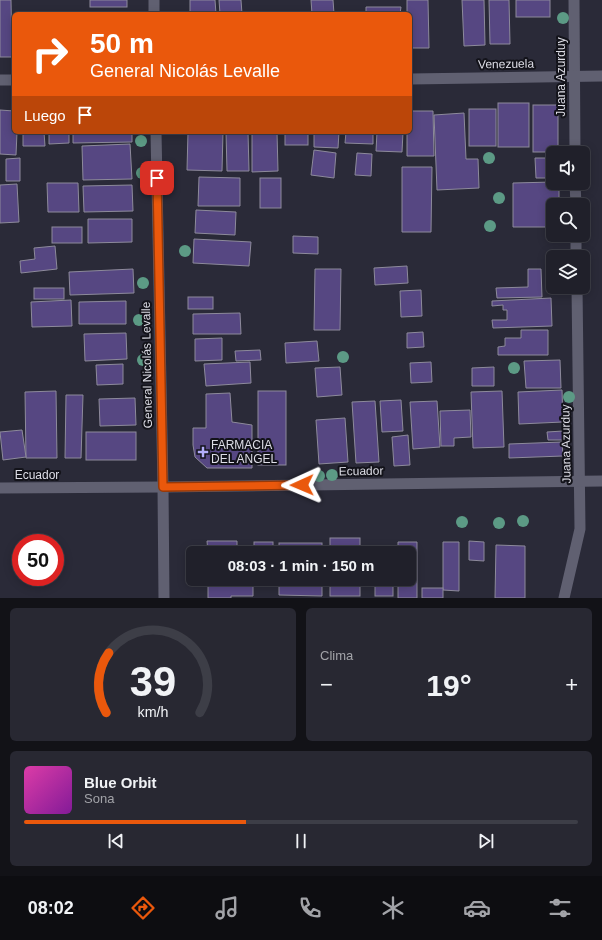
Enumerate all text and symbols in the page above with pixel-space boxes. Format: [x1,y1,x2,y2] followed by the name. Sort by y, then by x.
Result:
[24,28,76,80] icon: right
[90,28,154,59] text: 50 m
[554,37,568,117] street label: Juana Azurduy
[478,57,534,71] street label: Venezuela
[90,61,280,81] text: General Nicolás Levalle
[74,104,96,126] icon: arrive
[24,107,66,124] text: Luego
[546,146,590,294] map controls
[546,146,590,190] button: sound
[140,161,174,195] pin
[146,167,168,189] icon: arrive
[546,198,590,242] button: search
[546,250,590,294] button: layers
[139,301,155,428] street label: General Nicolás Levalle
[558,404,574,484] street label: Juana Azurduy
[211,438,278,466] place label: FARMACIA DEL ANGEL
[198,447,208,457] marker: FARMACIA DEL ANGEL
[281,464,323,506] position arrow
[339,464,383,478] street label: Ecuador
[15,468,59,482] street label: Ecuador
[12,534,64,586] speed limit sign: 50
[228,557,374,574] text: 08:03 · 1 min · 150 m
[320,648,353,663] text: Clima
[130,657,176,704] text: 39
[426,669,472,702] text: 19°
[320,672,333,697] text: −
[565,672,578,697] text: +
[138,703,169,719] text: km/h
[84,774,157,791] text: Blue Orbit
[84,791,114,806] text: Sona
[105,830,127,852] icon: previous
[290,830,312,852] icon: pause
[475,830,497,852] icon: next
[129,894,157,922] icon: directions
[213,894,241,922] icon: music
[296,894,324,922] icon: phone
[379,894,407,922] icon: climate
[463,894,491,922] icon: car
[546,894,574,922] icon: filters
[28,898,74,918] text: 08:02

